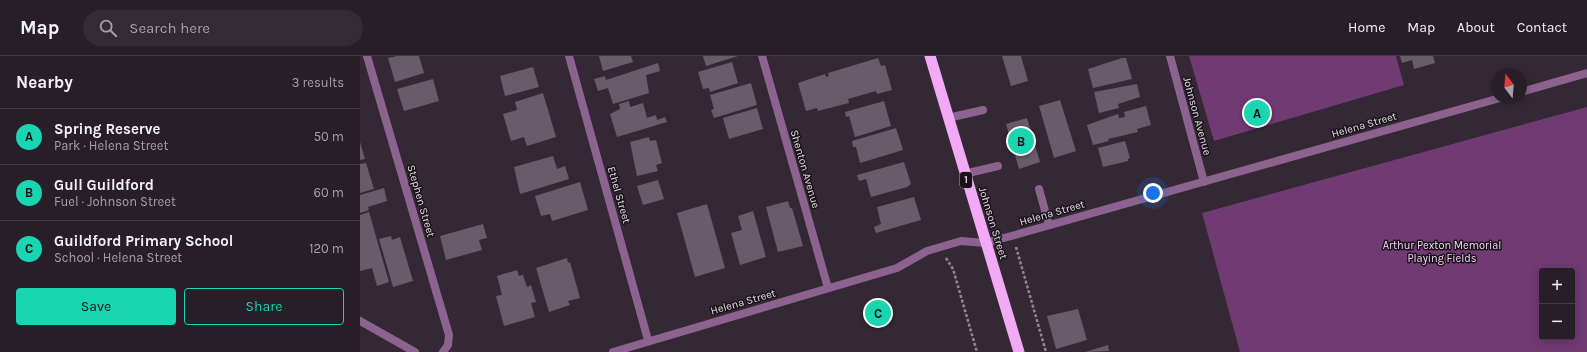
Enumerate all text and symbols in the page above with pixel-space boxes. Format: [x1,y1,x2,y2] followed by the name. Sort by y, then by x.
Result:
[83,10,363,46] search box
[20,17,59,39] text: Map
[97,17,119,39] icon: search
[129,19,210,37] text: Search here
[1348,19,1385,36] text: Home
[1407,19,1435,36] text: Map
[1457,19,1495,36] text: About
[1517,19,1567,36] text: Contact
[1491,68,1527,104] north arrow
[16,72,73,92] text: Nearby
[292,75,344,90] text: 3 results
[1180,75,1214,157] street label: Johnson Avenue
[1244,98,1270,128] pin: A
[1330,109,1398,141] street label: Helena Street
[54,120,160,138] text: Spring Reserve
[1008,126,1034,156] pin: B
[788,128,823,210] street label: Shenton Avenue
[25,129,33,144] text: A
[314,129,344,144] text: 50 m
[54,138,168,153] text: Park · Helena Street
[404,163,438,239] street label: Stephen Street
[605,165,633,225] street label: Ethel Street
[960,172,972,188] road number: 1
[54,176,154,194] text: Gull Guildford
[1143,183,1163,203] your location
[25,185,33,200] text: B
[314,185,344,200] text: 60 m
[976,185,1010,261] street label: Johnson Street
[54,194,176,209] text: Fuel · Johnson Street
[1018,197,1086,229] street label: Helena Street
[54,232,233,250] text: Guildford Primary School
[1383,239,1501,265] park label: Arthur Pexton Memorial Playing Fields
[25,241,33,256] text: C
[309,241,344,256] text: 120 m
[54,250,182,265] text: School · Helena Street
[1539,268,1575,340] map controls
[1539,268,1575,304] button: +
[709,286,777,318] street label: Helena Street
[16,288,176,325] button: Save
[184,288,344,325] button: Share
[865,298,891,328] pin: C
[1539,304,1575,340] button: −

